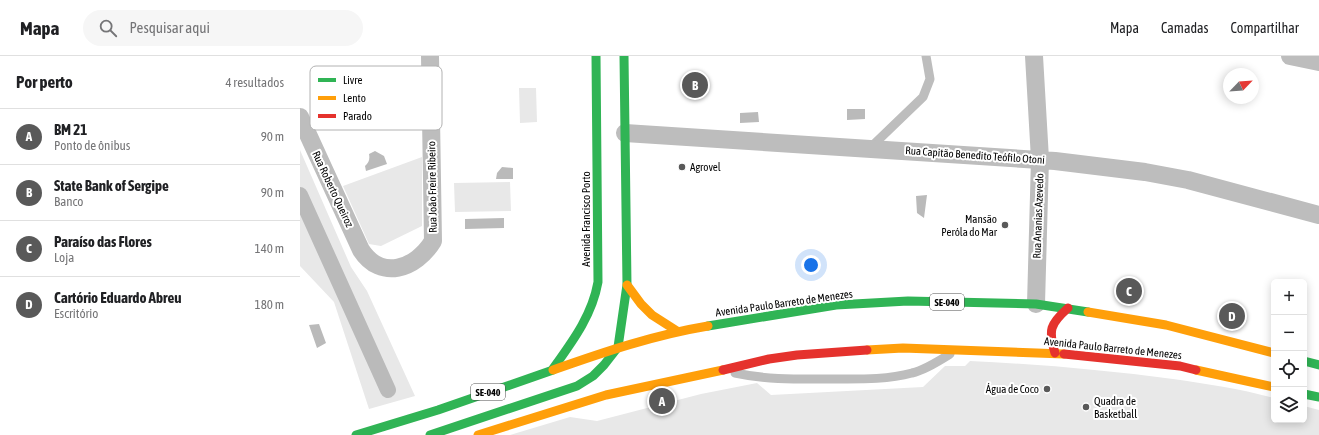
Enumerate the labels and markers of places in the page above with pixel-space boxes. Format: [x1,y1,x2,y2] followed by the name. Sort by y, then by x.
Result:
[682,70,708,100] pin: B
[690,161,721,173] place label: Agrovel
[677,162,687,172] marker: Agrovel
[941,213,998,238] place label: Mansão Peróla do Mar
[1000,220,1010,230] marker: Mansão Peróla do Mar
[1116,276,1142,306] pin: C
[1219,301,1245,331] pin: D
[986,383,1039,395] place label: Água de Coco
[1042,384,1052,394] marker: Água de Coco
[649,386,675,416] pin: A
[1094,395,1137,420] place label: Quadra de Basketball
[1081,402,1091,412] marker: Quadra de Basketball

